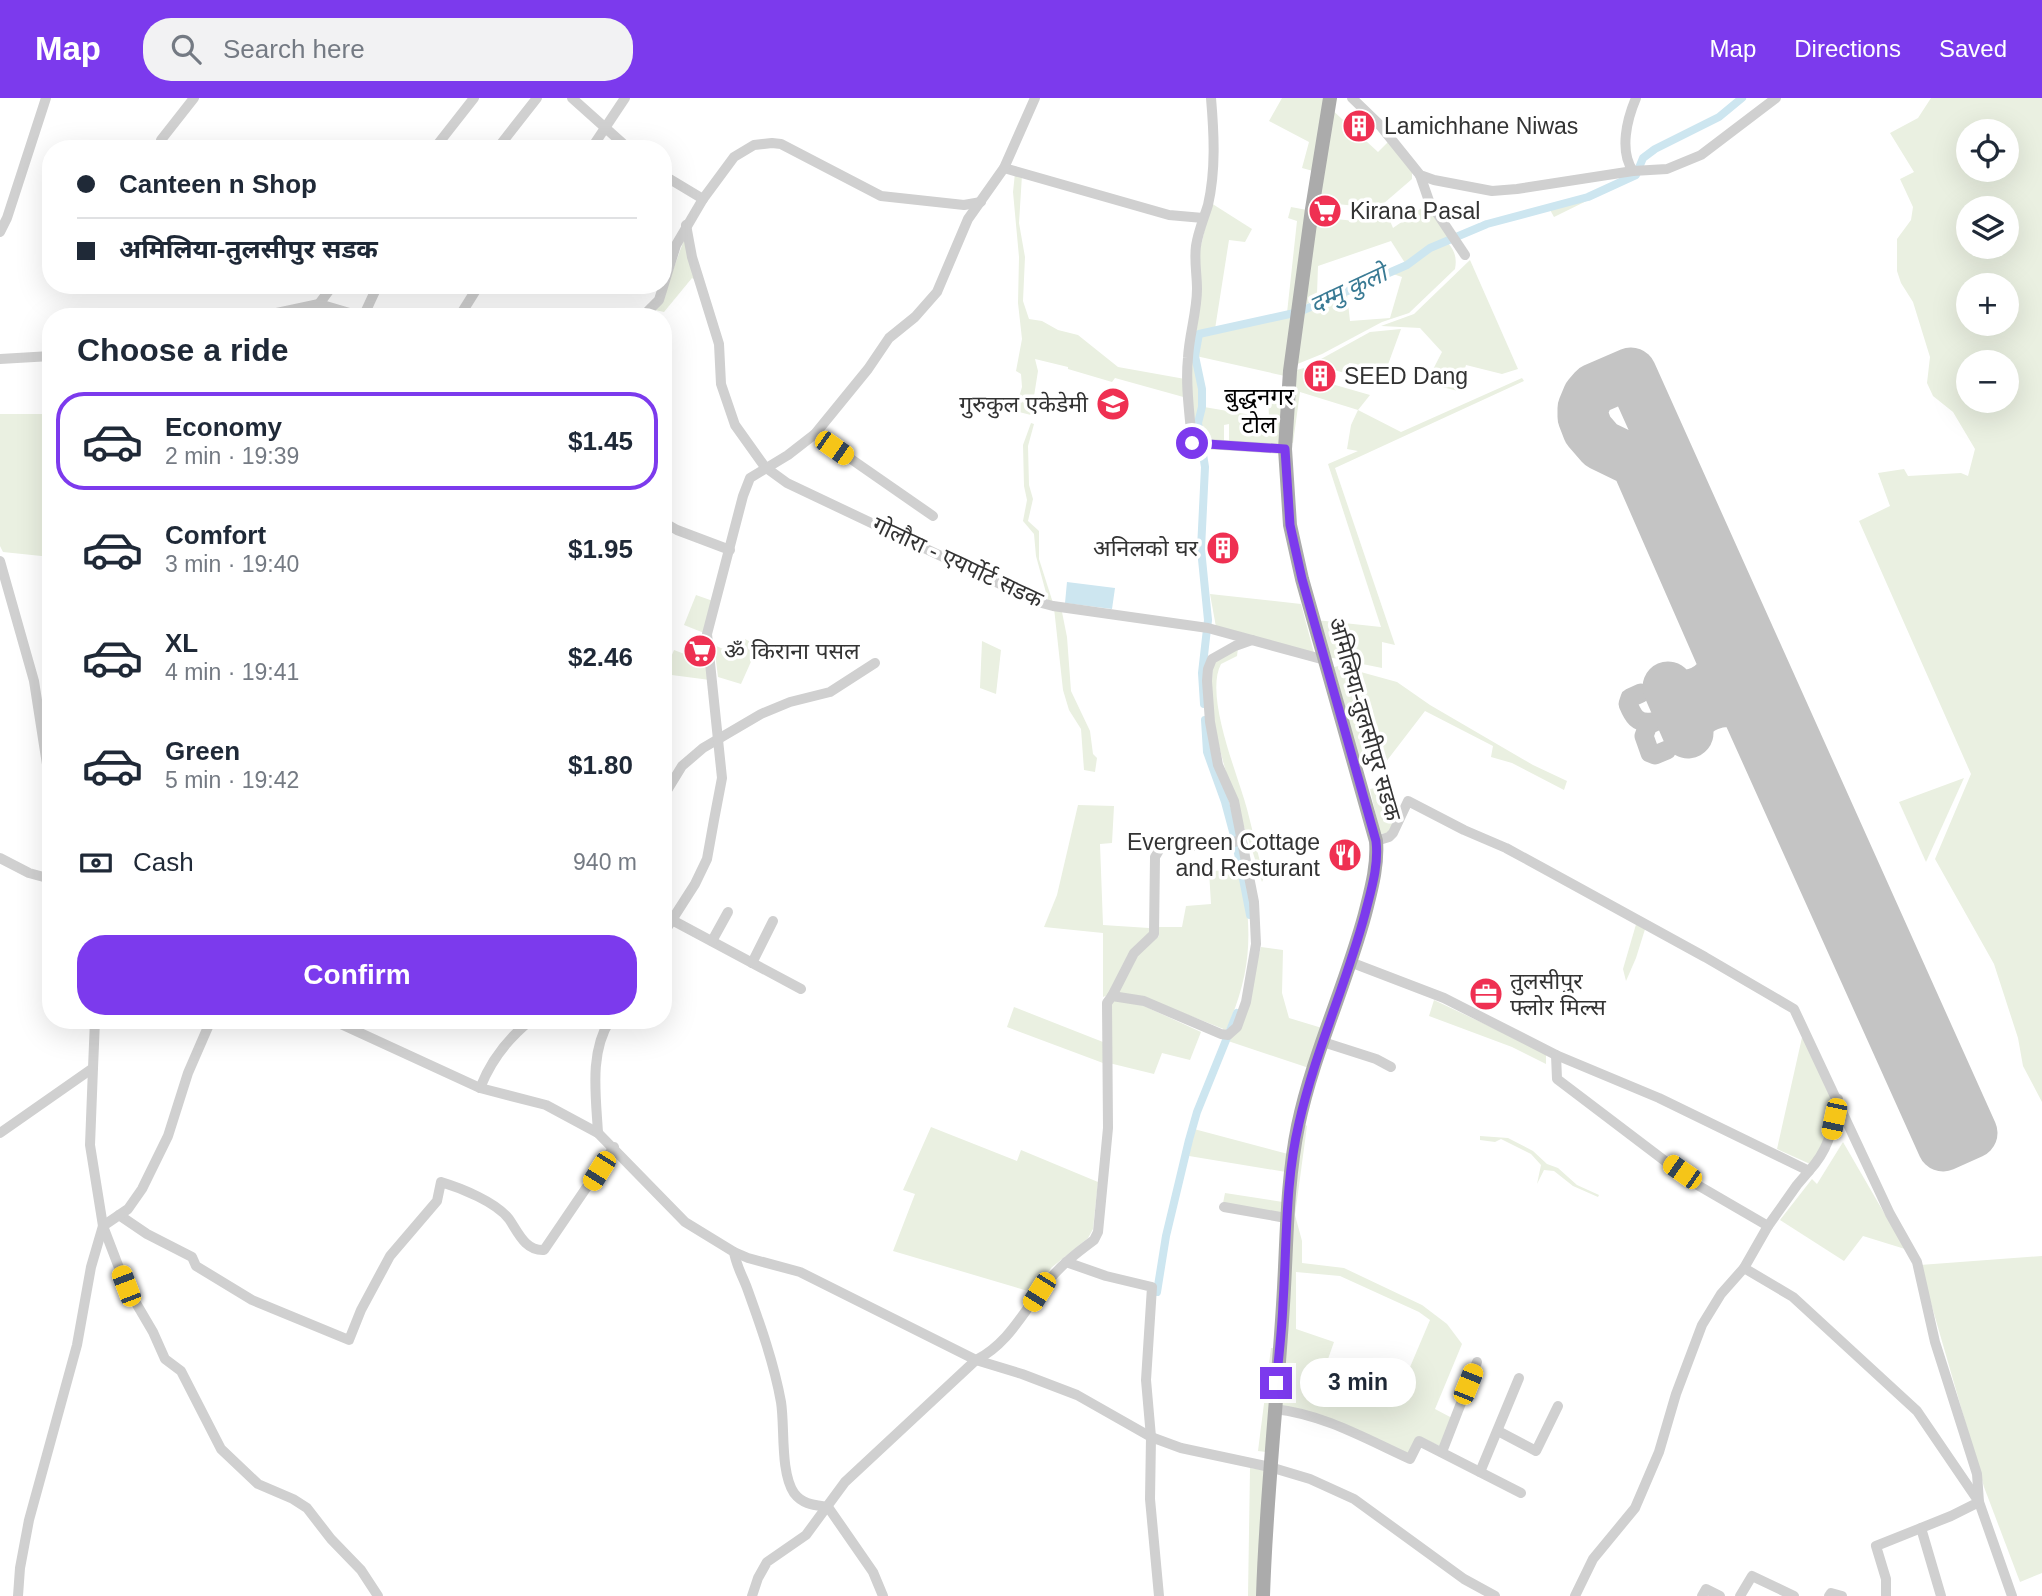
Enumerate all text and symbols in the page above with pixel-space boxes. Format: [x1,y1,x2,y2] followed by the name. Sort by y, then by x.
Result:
[143,18,633,81] search box
[35,30,101,67] text: Map
[167,30,205,68] icon: search
[223,34,365,64] text: Search here
[1710,35,1756,62] text: Map
[1794,35,1901,62] text: Directions
[1939,35,2007,62] text: Saved
[1340,107,1378,145] building icon: Lamichhane Niwas
[1384,113,1578,139] place label: Lamichhane Niwas
[1956,119,2019,413] map controls
[1956,119,2019,182] button: locate
[119,169,317,199] text: Canteen n Shop
[1306,192,1344,230] supermarket icon: Kirana Pasal
[1956,196,2019,259] button: layers
[1350,198,1480,224] place label: Kirana Pasal
[119,234,378,264] text: अमिलिया-तुलसीपुर सडक
[1305,257,1396,320] water label: दम्मु कुलो
[1956,273,2019,336] button: +
[77,332,289,368] text: Choose a ride
[1956,350,2019,413] button: −
[1301,357,1339,395] building icon: SEED Dang
[1344,363,1468,389] place label: SEED Dang
[1224,383,1295,438] district label: बुद्धनगर टोल
[1094,385,1132,423] school or university icon: गुरुकुल एकेडेमी
[959,391,1089,419] place label: गुरुकुल एकेडेमी
[81,410,144,473] icon: car
[165,412,282,442] text: Economy
[568,426,633,456] text: $1.45
[811,427,858,469] car
[1176,427,1208,459] route start
[165,443,299,469] text: 2 min · 19:39
[869,511,1048,613] street label: गोलौरा - एयर्पोर्ट सडक
[81,518,144,581] icon: car
[165,520,266,550] text: Comfort
[1204,529,1242,567] building icon: अनिलको घर
[568,534,633,564] text: $1.95
[1093,535,1199,561] place label: अनिलको घर
[165,551,299,577] text: 3 min · 19:40
[1322,614,1407,826] street label: अमिलिया-तुलसीपुर सडक
[81,626,144,689] icon: car
[165,628,198,658] text: XL
[681,632,719,670] supermarket icon: ॐ किराना पसल
[724,638,860,664] place label: ॐ किराना पसल
[568,642,633,672] text: $2.46
[165,659,299,685] text: 4 min · 19:41
[81,734,144,797] icon: car
[165,736,240,766] text: Green
[568,750,633,780] text: $1.80
[165,767,299,793] text: 5 min · 19:42
[1127,829,1321,881] place label: Evergreen Cottage and Resturant
[1326,836,1364,874] restaurant icon: Evergreen Cottage and Resturant
[77,844,115,882] icon: cash
[133,847,194,877] text: Cash
[573,849,637,875] text: 940 m
[77,935,637,1015] button: Confirm
[1510,968,1606,1020] place label: तुलसीपुर फ्लोर मिल्स
[1467,975,1505,1013] office icon: तुलसीपुर फ्लोर मिल्स
[1820,1096,1849,1142] car
[579,1148,620,1194] car
[1659,1151,1706,1193] car
[109,1263,144,1309] car
[1019,1269,1060,1315] car
[1300,1358,1416,1408] callout: 3 min
[1451,1361,1486,1407] car
[1260,1367,1292,1399] route end
[1328,1369,1388,1395] text: 3 min

